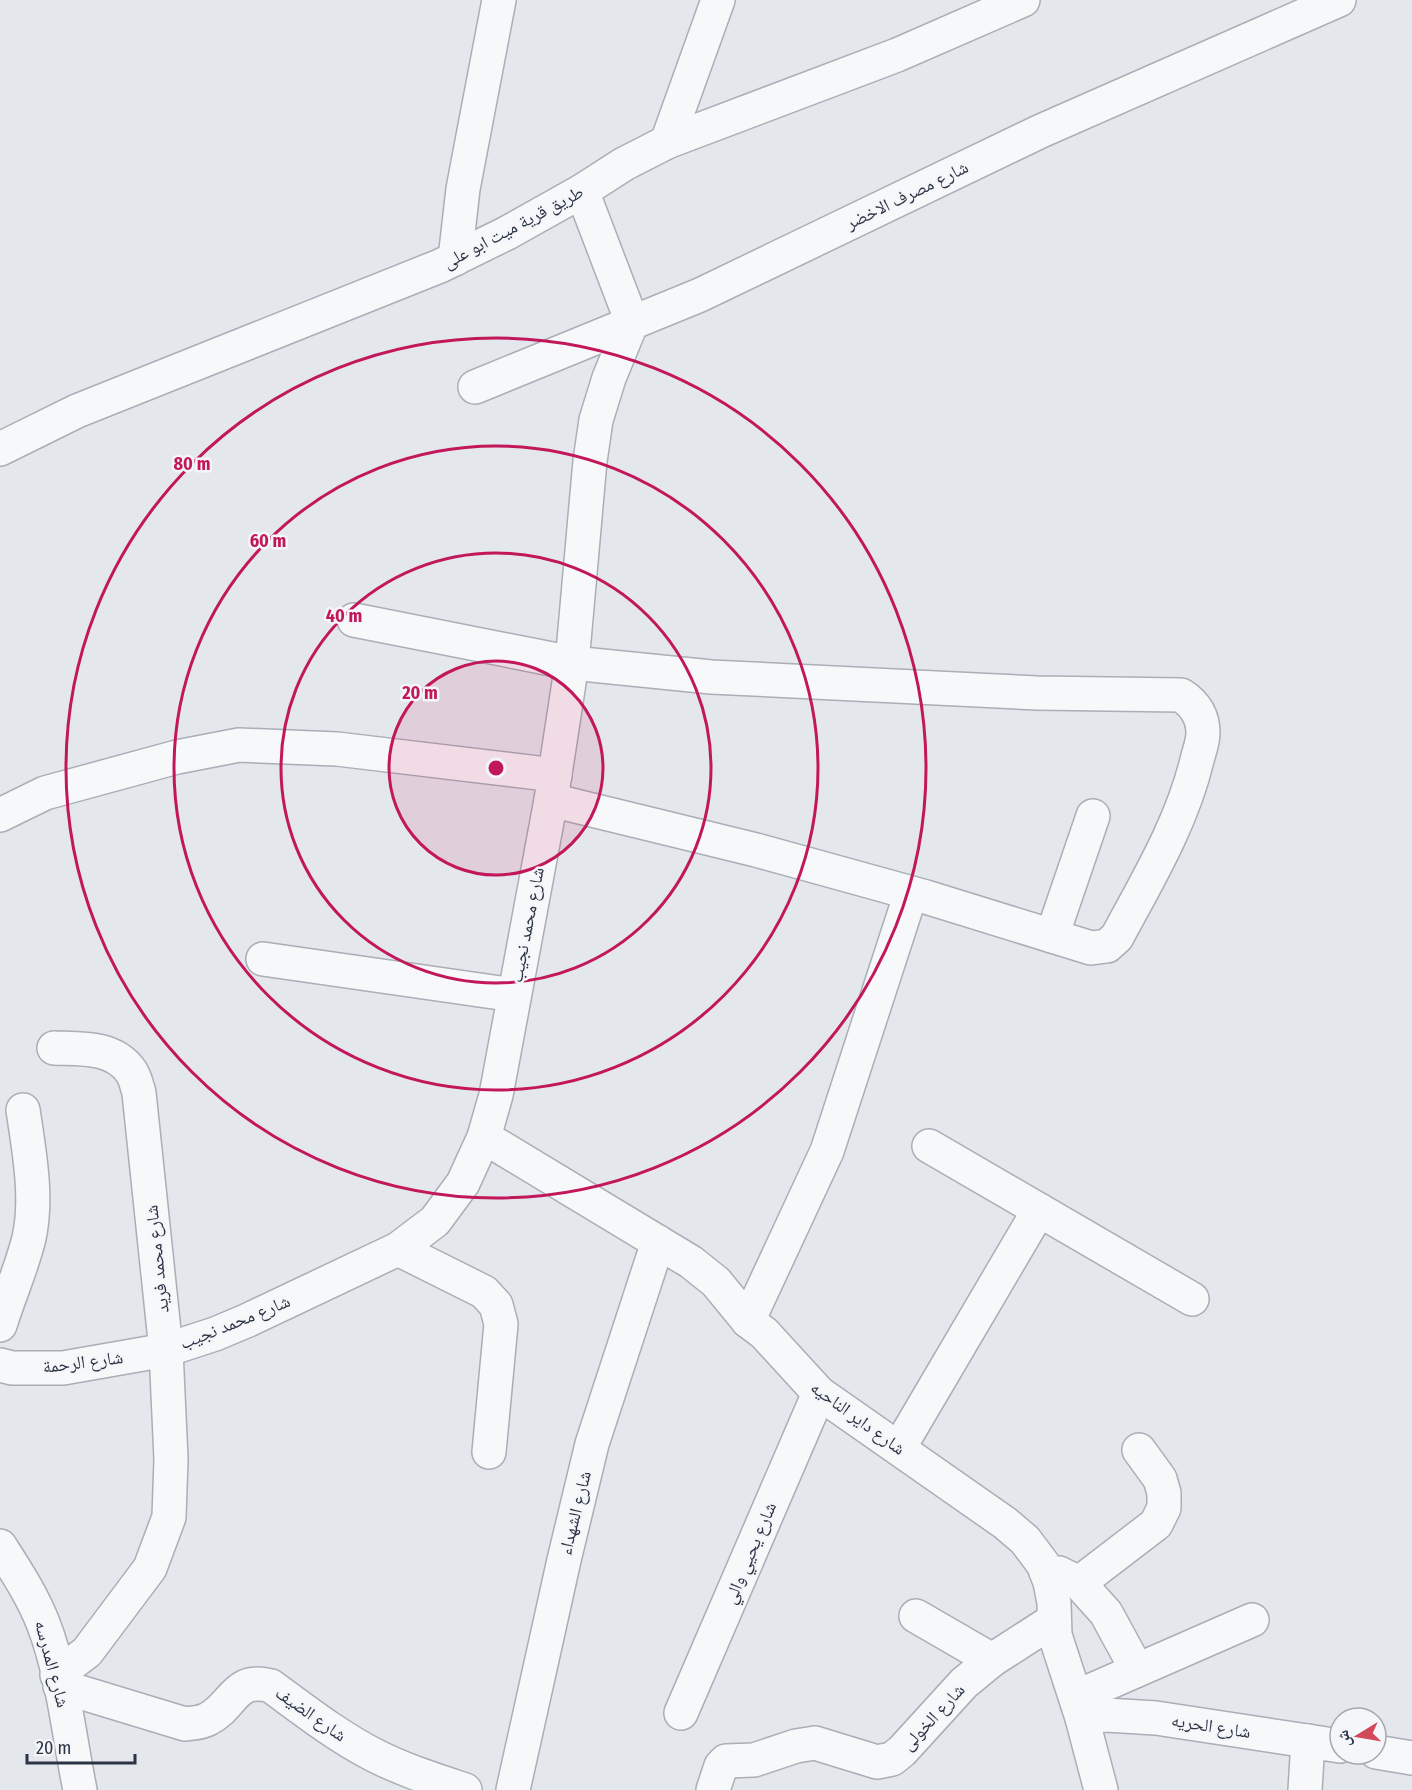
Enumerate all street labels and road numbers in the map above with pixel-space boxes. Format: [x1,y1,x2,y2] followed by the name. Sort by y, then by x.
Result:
[841,156,972,235] street label: شارع مصرف الاخضر
[439,181,587,273] street label: طريق قرية ميت ابو على
[505,865,549,985] street label: شارع محمد نجيب
[140,1204,174,1314] street label: شارع محمد فريد
[177,1290,293,1354] street label: شارع محمد نجيب
[42,1346,124,1378] street label: شارع الرحمة
[806,1376,910,1460] street label: شارع داير الناحيه
[554,1469,596,1557] street label: شارع الشهداء
[719,1499,785,1609] street label: شارع يحيي والي
[30,1618,74,1710] street label: شارع المدرسه
[897,1679,969,1755] street label: شارع الخولى
[271,1682,351,1746] street label: شارع الضيف
[1170,1709,1252,1743] street label: شارع الحريه

